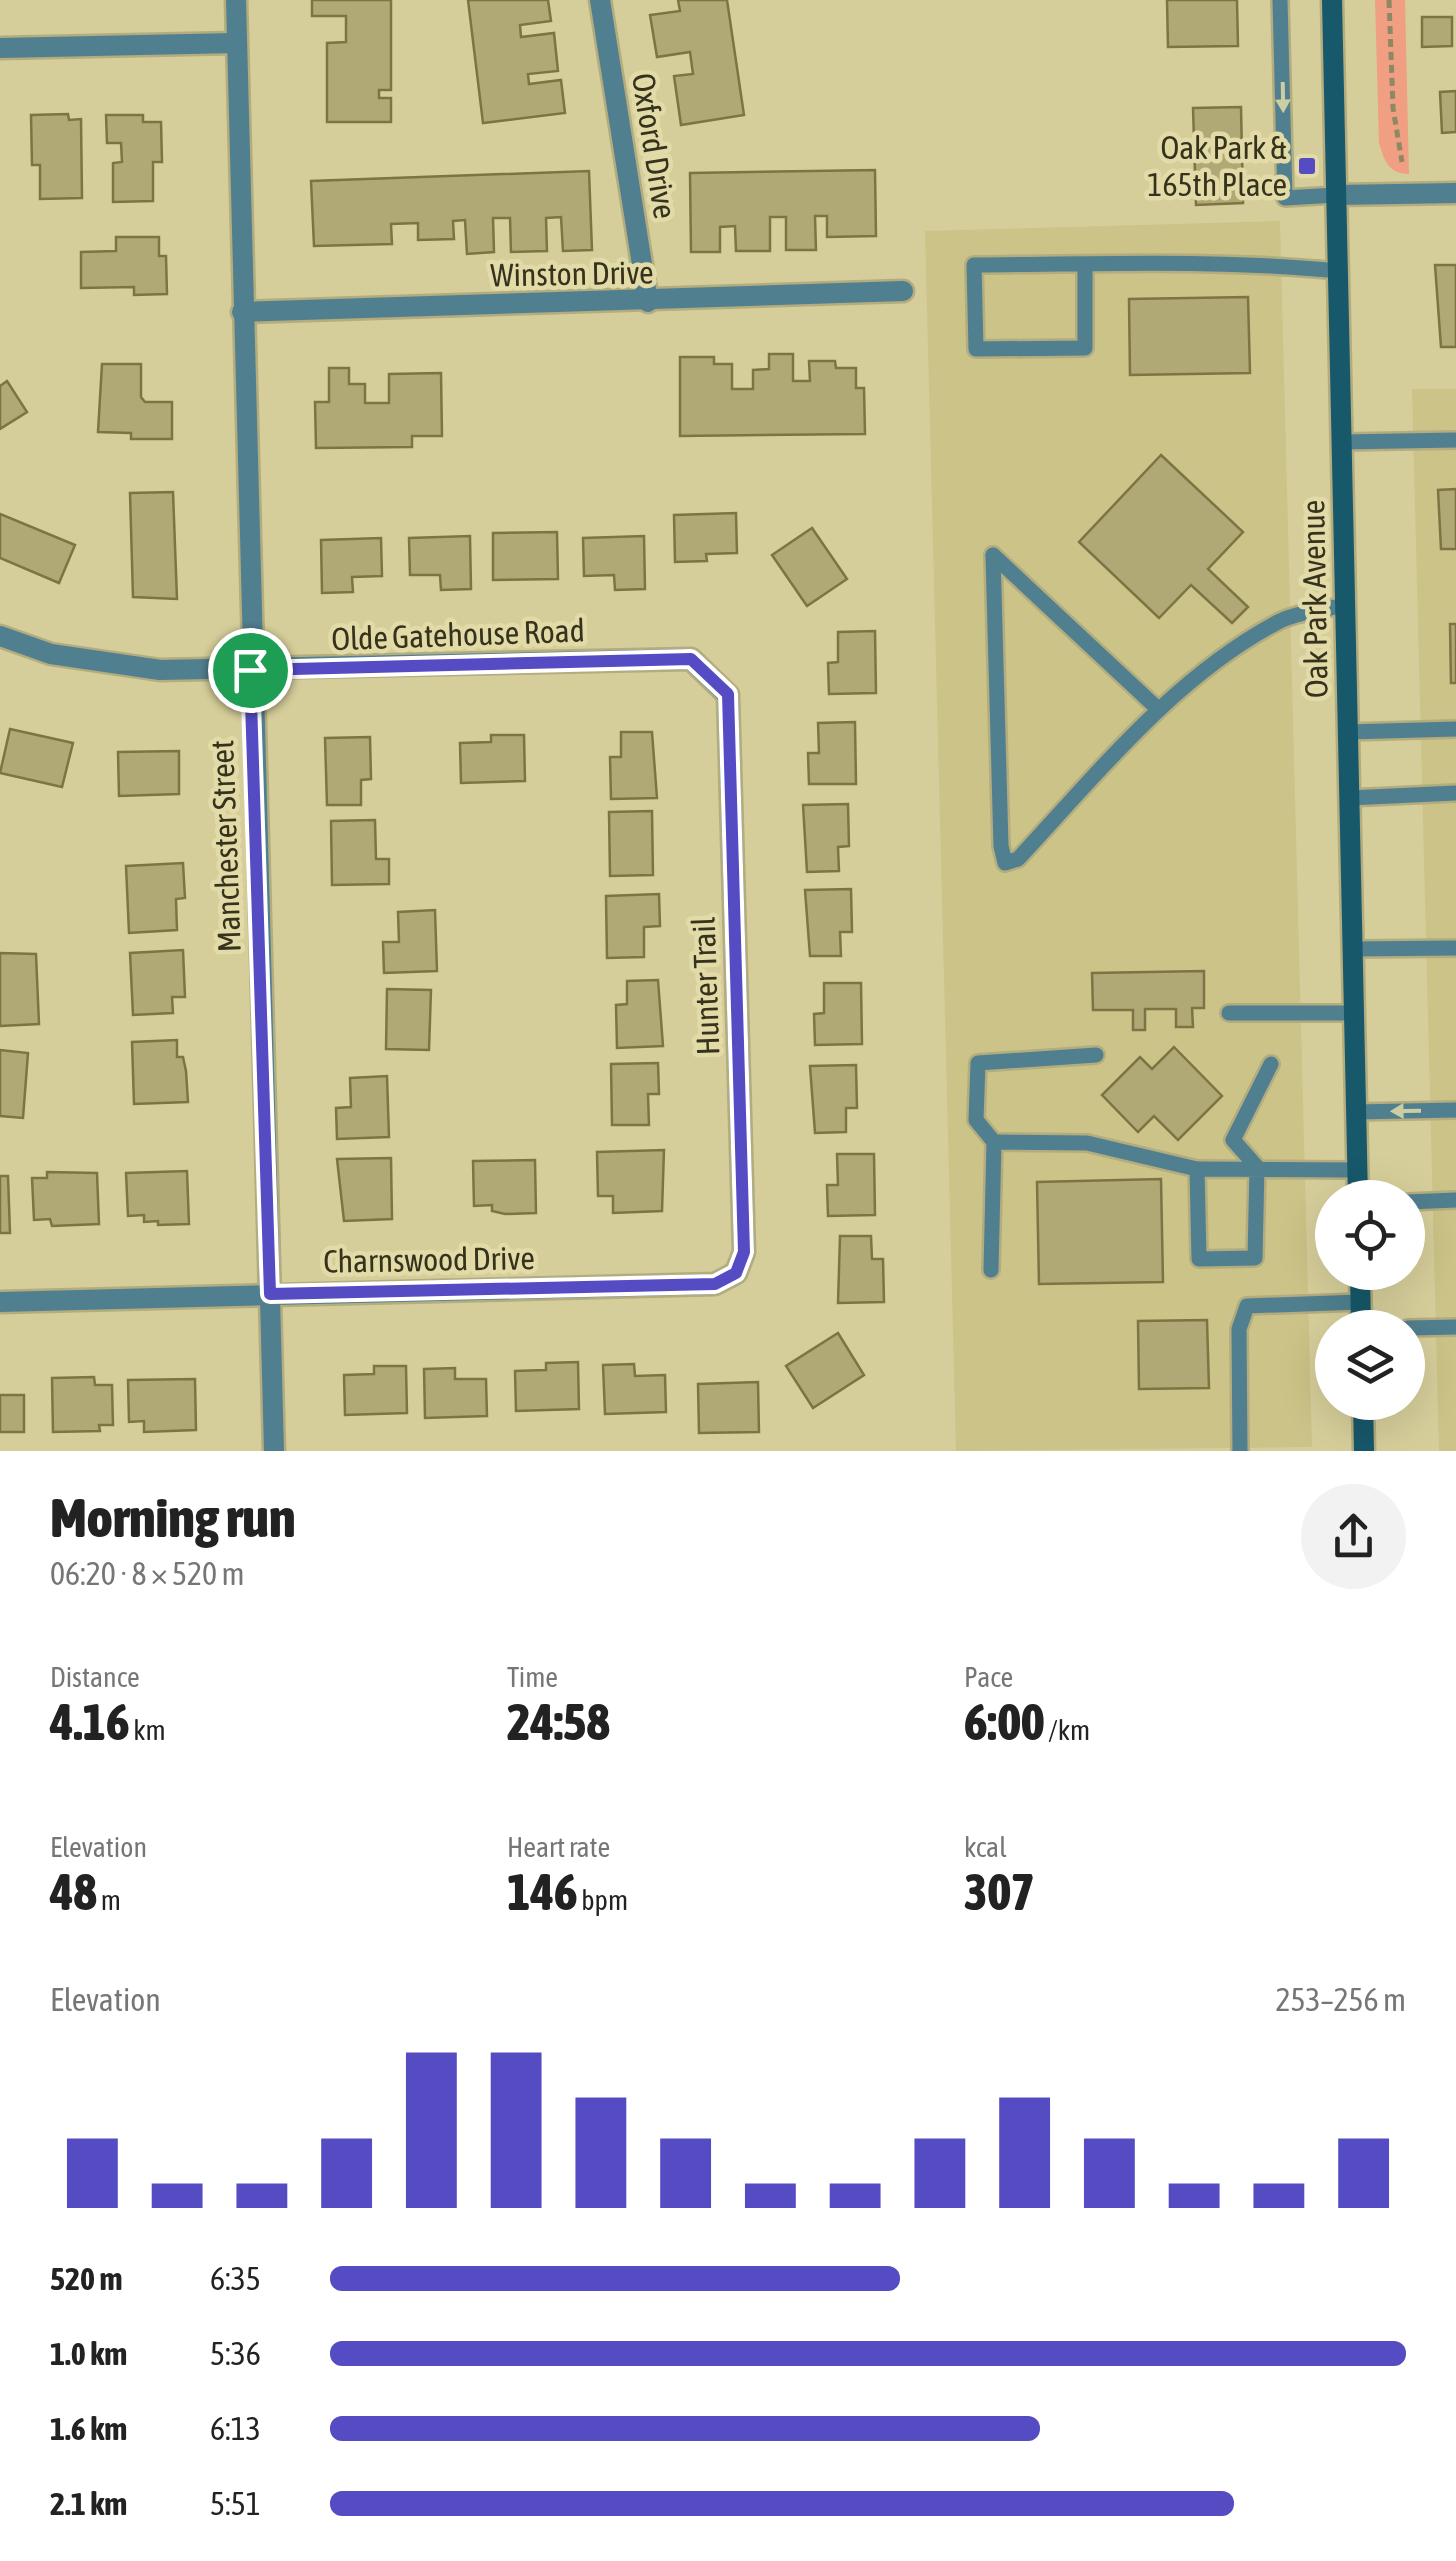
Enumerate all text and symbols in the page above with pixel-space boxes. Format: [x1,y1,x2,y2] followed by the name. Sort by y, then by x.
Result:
[625,71,684,221] street label: Oxford Drive
[1275,82,1291,114] one-way arrow
[1147,129,1287,203] place label: Oak Park & 165th Place
[1296,155,1318,177] marker: Oak Park & 165th Place
[490,254,654,293] street label: Winston Drive
[1294,499,1335,699] street label: Oak Park Avenue
[331,612,585,657] street label: Olde Gatehouse Road
[208,628,293,713] pin
[223,643,278,698] icon: arrive
[203,739,248,953] street label: Manchester Street
[685,916,726,1056] street label: Hunter Trail
[1390,1104,1422,1120] one-way arrow
[1315,1180,1425,1420] map controls
[1315,1180,1425,1290] button: locate
[323,1239,535,1280] street label: Charnswood Drive
[1315,1310,1425,1420] button: layers
[1301,1484,1406,1589] button: share
[50,1486,296,1549] text: Morning run
[50,1555,244,1592] text: 06:20 · 8 × 520 m
[50,1661,140,1693] text: Distance
[507,1661,558,1693] text: Time
[964,1661,1013,1693] text: Pace
[50,1693,129,1751] text: 4.16
[507,1693,610,1751] text: 24:58
[964,1693,1044,1751] text: 6:00
[129,1714,166,1746] text: km
[1044,1714,1090,1746] text: /km
[50,1831,147,1863] text: Elevation
[507,1831,610,1863] text: Heart rate
[964,1831,1007,1863] text: kcal
[50,1863,97,1921] text: 48
[507,1863,578,1921] text: 146
[964,1863,1035,1921] text: 307
[97,1884,121,1916] text: m
[578,1884,628,1916] text: bpm
[50,1981,161,2018] text: Elevation
[1276,1981,1406,2018] text: 253–256 m
[50,2260,123,2297] text: 520 m
[210,2260,261,2297] text: 6:35
[50,2335,127,2372] text: 1.0 km
[210,2335,261,2372] text: 5:36
[50,2410,127,2447] text: 1.6 km
[210,2410,261,2447] text: 6:13
[50,2485,127,2522] text: 2.1 km
[210,2485,261,2522] text: 5:51

